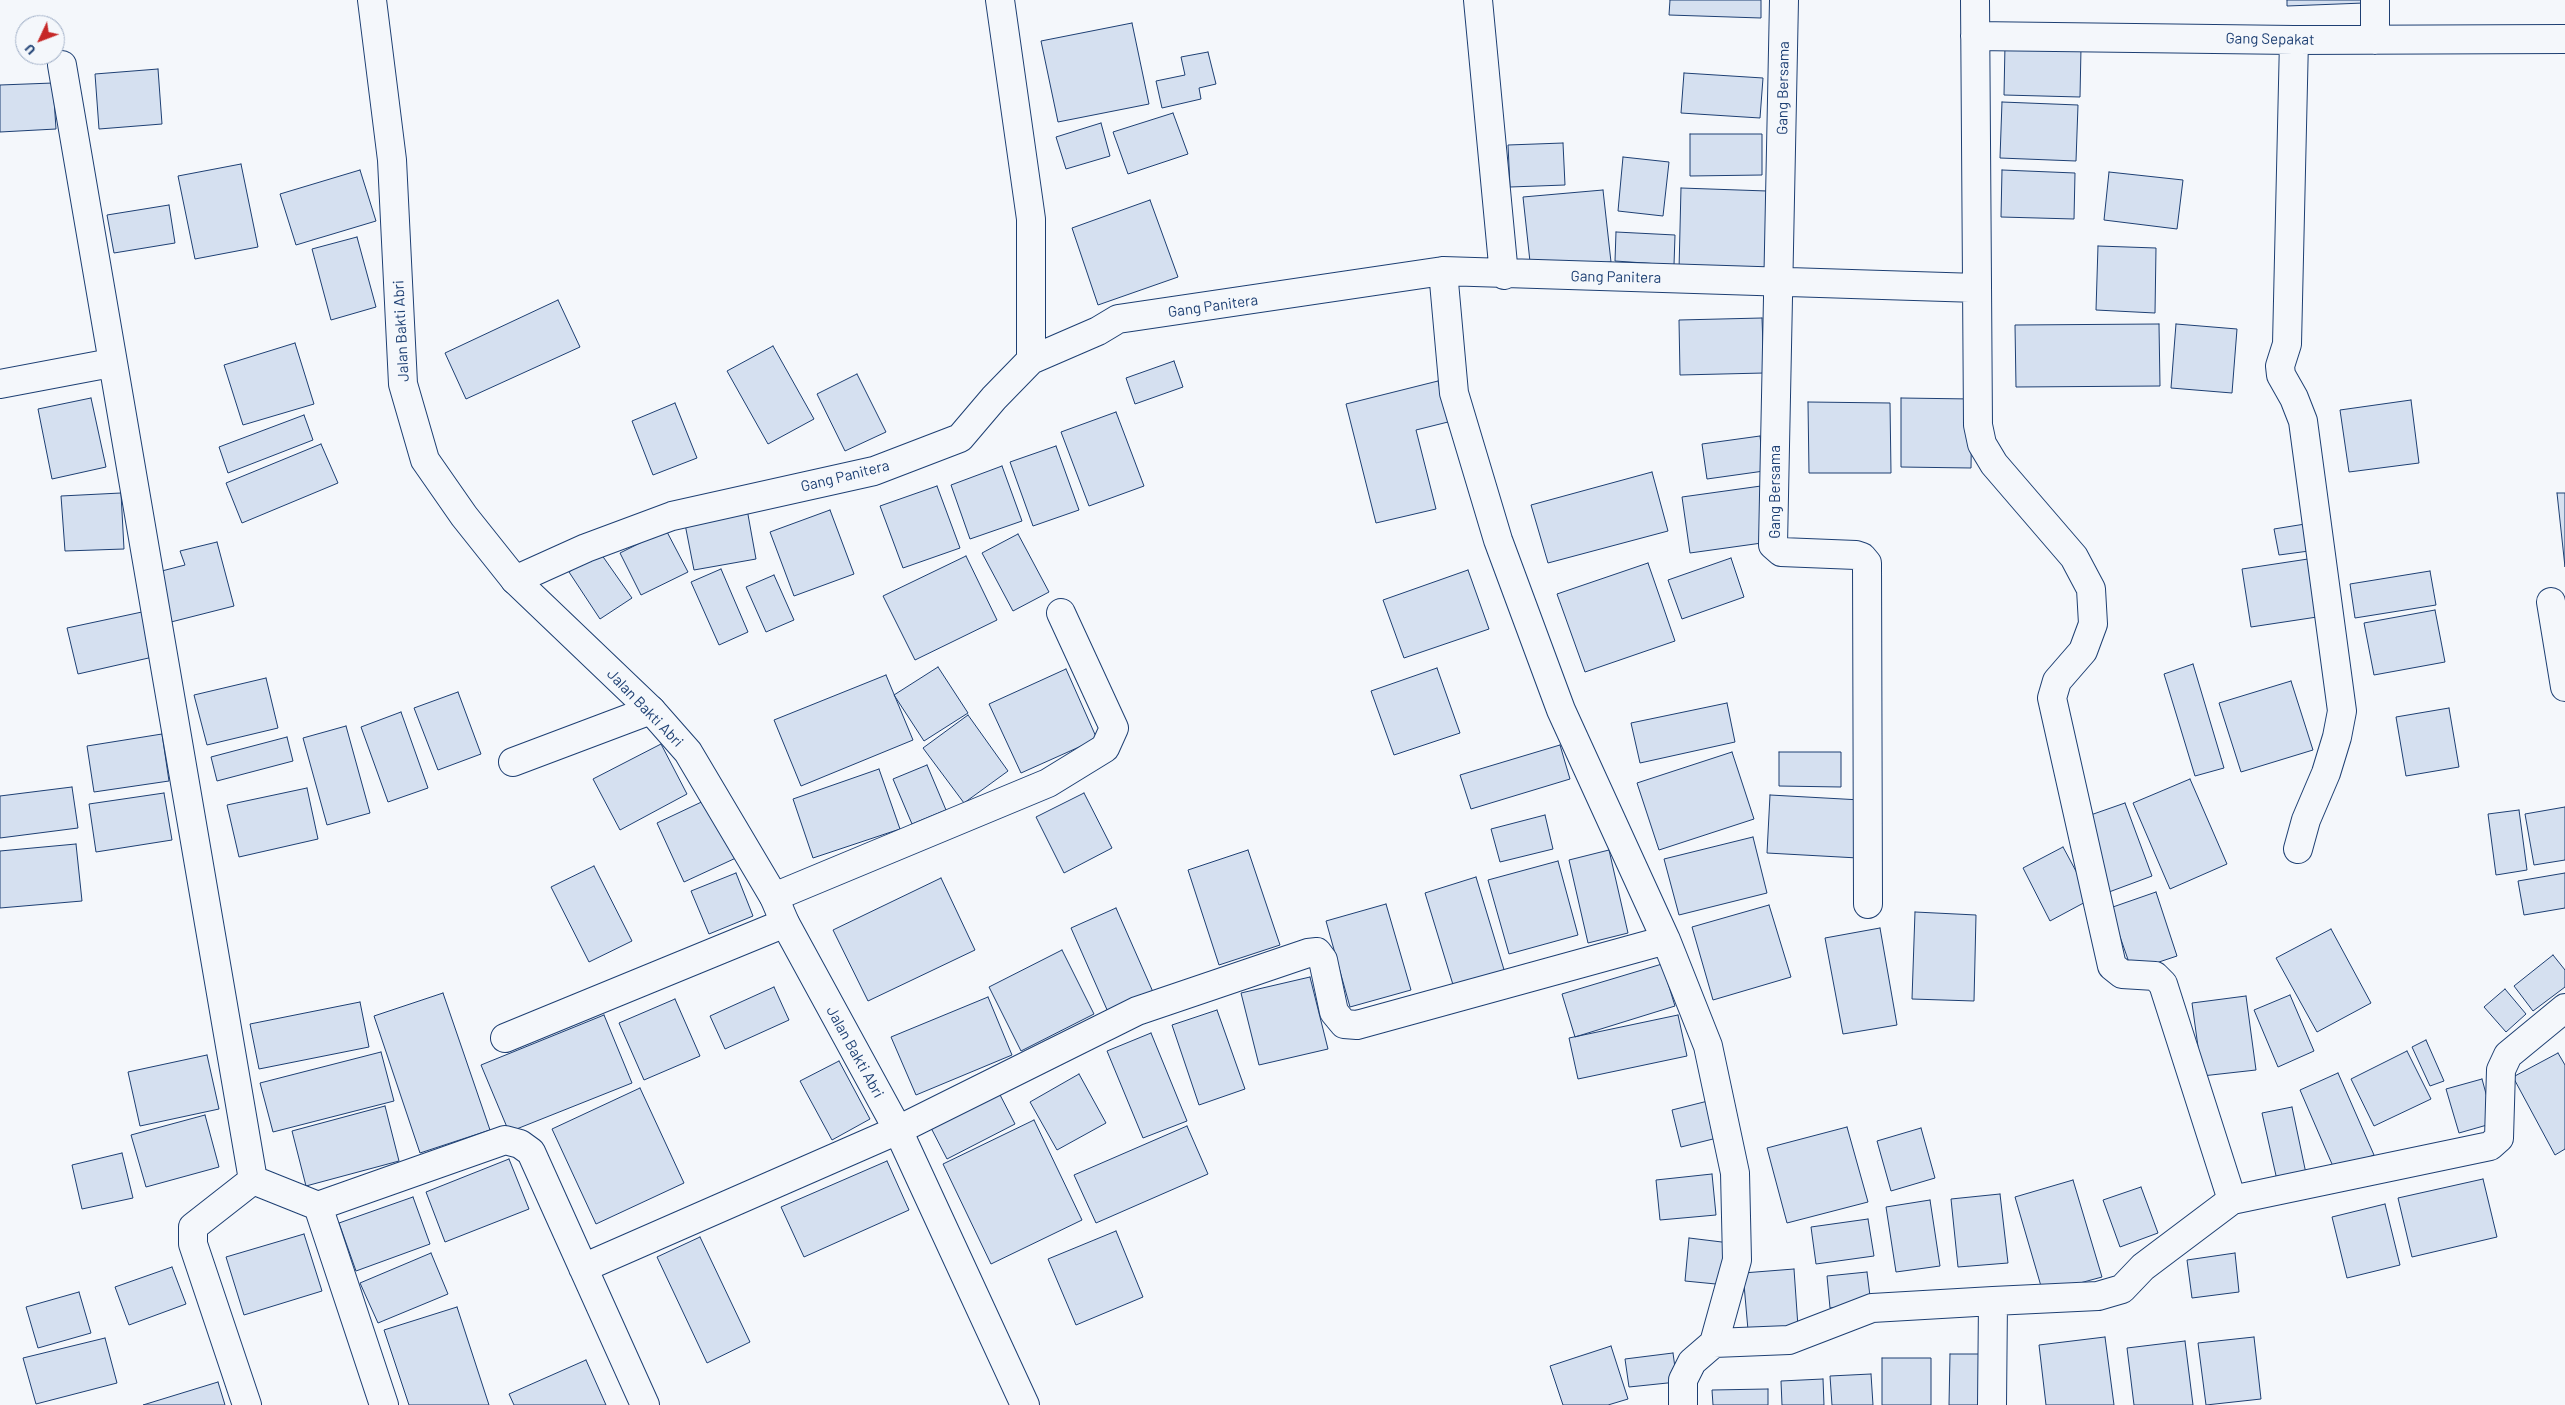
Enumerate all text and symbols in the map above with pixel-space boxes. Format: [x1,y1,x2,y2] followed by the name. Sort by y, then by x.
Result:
[15,15,65,65] north arrow
[2225,29,2315,49] street label: Gang Sepakat
[20,41,39,59] text: U
[1773,41,1793,135] street label: Gang Bersama
[1571,267,1661,287] street label: Gang Panitera
[389,280,413,382] street label: Jalan Bakti Abri
[1167,291,1259,321] street label: Gang Panitera
[1766,445,1784,539] street label: Gang Bersama
[799,456,891,496] street label: Gang Panitera
[603,665,687,751] street label: Jalan Bakti Abri
[822,1003,888,1101] street label: Jalan Bakti Abri

